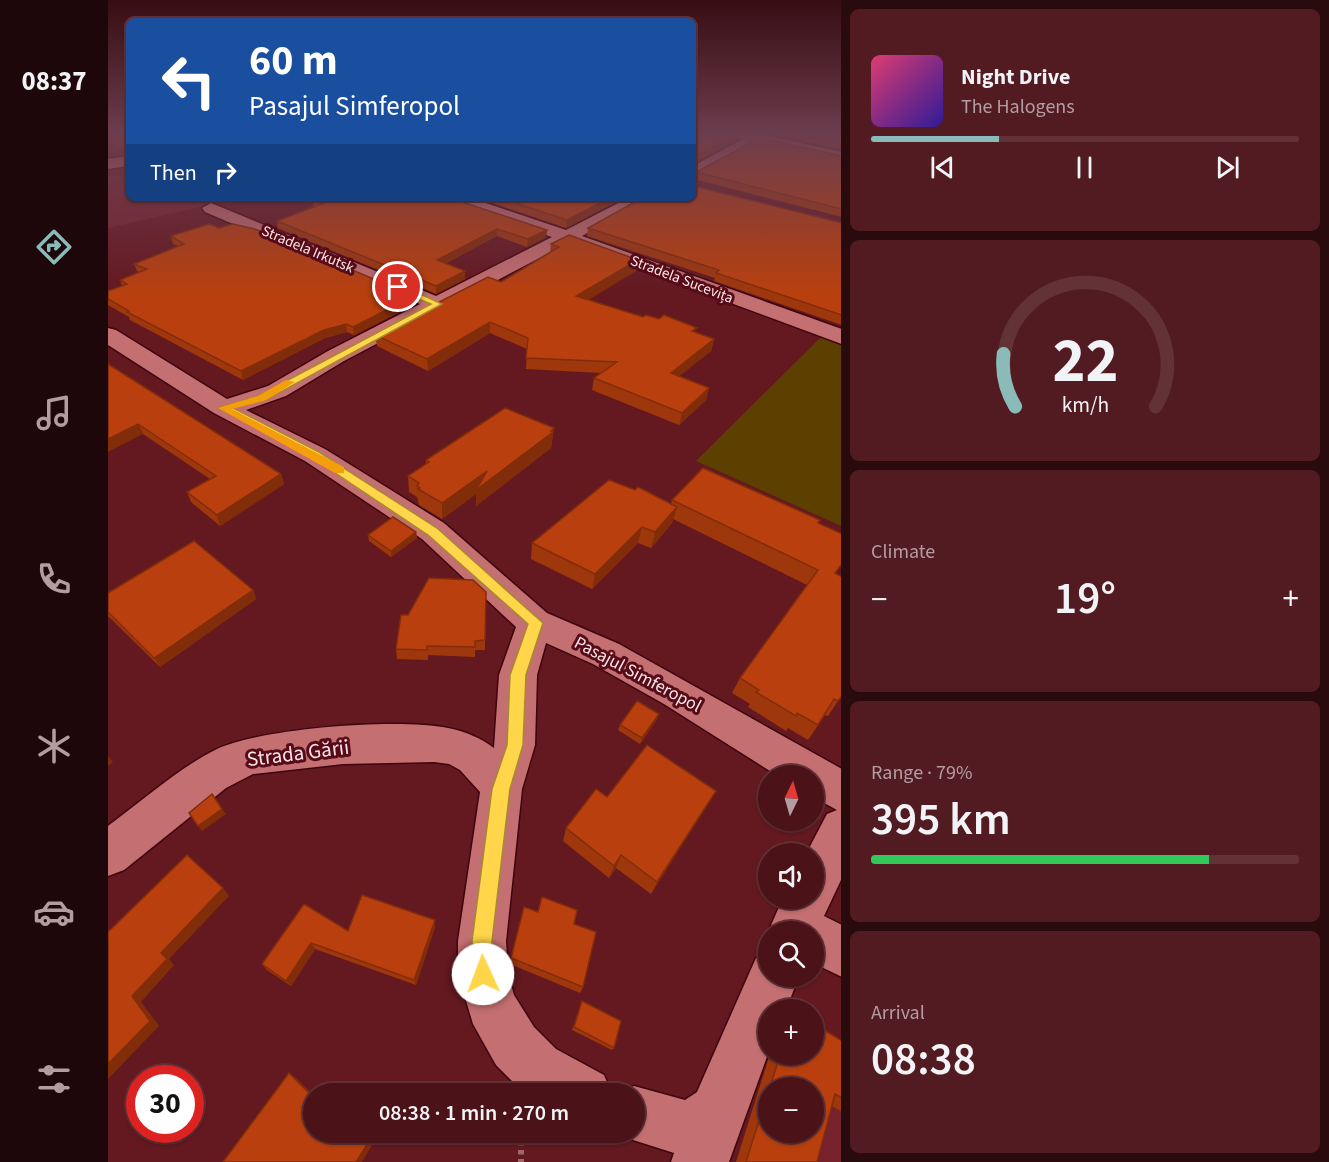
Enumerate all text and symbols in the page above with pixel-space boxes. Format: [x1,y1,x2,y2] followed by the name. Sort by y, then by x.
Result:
[249,31,338,91] text: 60 m
[150,42,228,120] icon: left
[961,61,1070,93] text: Night Drive
[21,62,87,101] text: 08:37
[249,87,460,126] text: Pasajul Simferopol
[961,93,1075,121] text: The Halogens
[926,151,959,184] icon: previous
[1068,151,1101,184] icon: pause
[1211,151,1244,184] icon: next
[209,156,242,189] icon: right
[150,157,197,189] text: Then
[258,221,358,279] street label: Stradela Irkutsk
[33,226,75,268] icon: directions
[627,250,736,309] street label: Stradela Sucevița
[372,261,423,312] pin
[381,270,414,303] icon: arrive
[1052,318,1118,407] text: 22
[1061,391,1109,422] text: km/h
[33,392,75,434] icon: music
[871,538,935,566] text: Climate
[33,558,75,600] icon: phone
[1054,567,1116,631] text: 19°
[871,576,887,623] text: −
[1283,576,1299,623] text: +
[570,630,706,718] street label: Pasajul Simferopol
[33,725,75,767] icon: climate
[245,732,351,774] street label: Strada Gării
[871,759,972,787] text: Range · 79%
[758,765,824,831] north arrow
[758,765,824,1143] map controls
[871,788,1011,852] text: 395 km
[758,843,824,909] button: sound
[33,891,75,933] icon: car
[758,921,824,987] button: search
[451,942,515,1006] position arrow
[758,999,824,1065] button: +
[871,999,925,1027] text: Arrival
[871,1028,976,1092] text: 08:38
[33,1058,75,1100] icon: filters
[126,1065,204,1143] speed limit sign: 30
[758,1077,824,1143] button: −
[379,1097,569,1129] text: 08:38 · 1 min · 270 m

